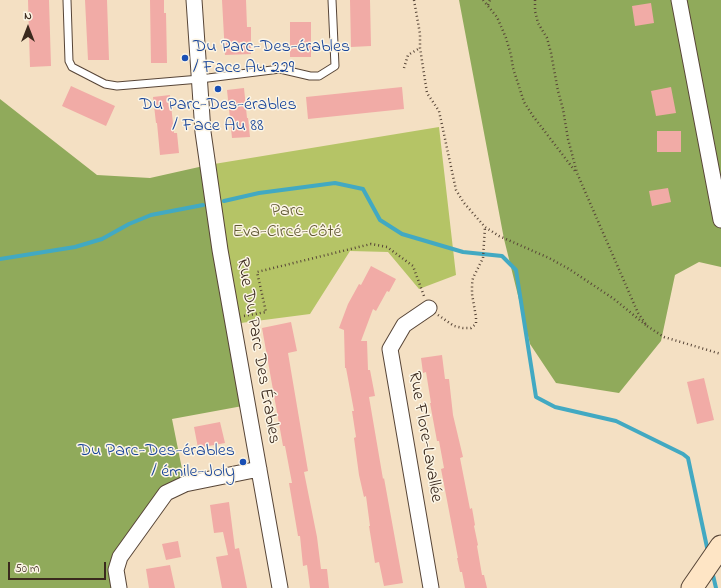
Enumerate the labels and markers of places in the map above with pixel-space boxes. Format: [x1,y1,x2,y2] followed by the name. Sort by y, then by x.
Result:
[193,37,350,80] place label: Du Parc-Des-érables / Face Au 229
[180,53,190,63] marker: Du Parc-Des-érables / Face Au 229
[213,84,223,94] marker: Du Parc-Des-érables / Face Au 88
[139,95,297,138] place label: Du Parc-Des-érables / Face Au 88
[78,441,235,484] place label: Du Parc-Des-érables / émile-Joly
[238,457,248,467] marker: Du Parc-Des-érables / émile-Joly

